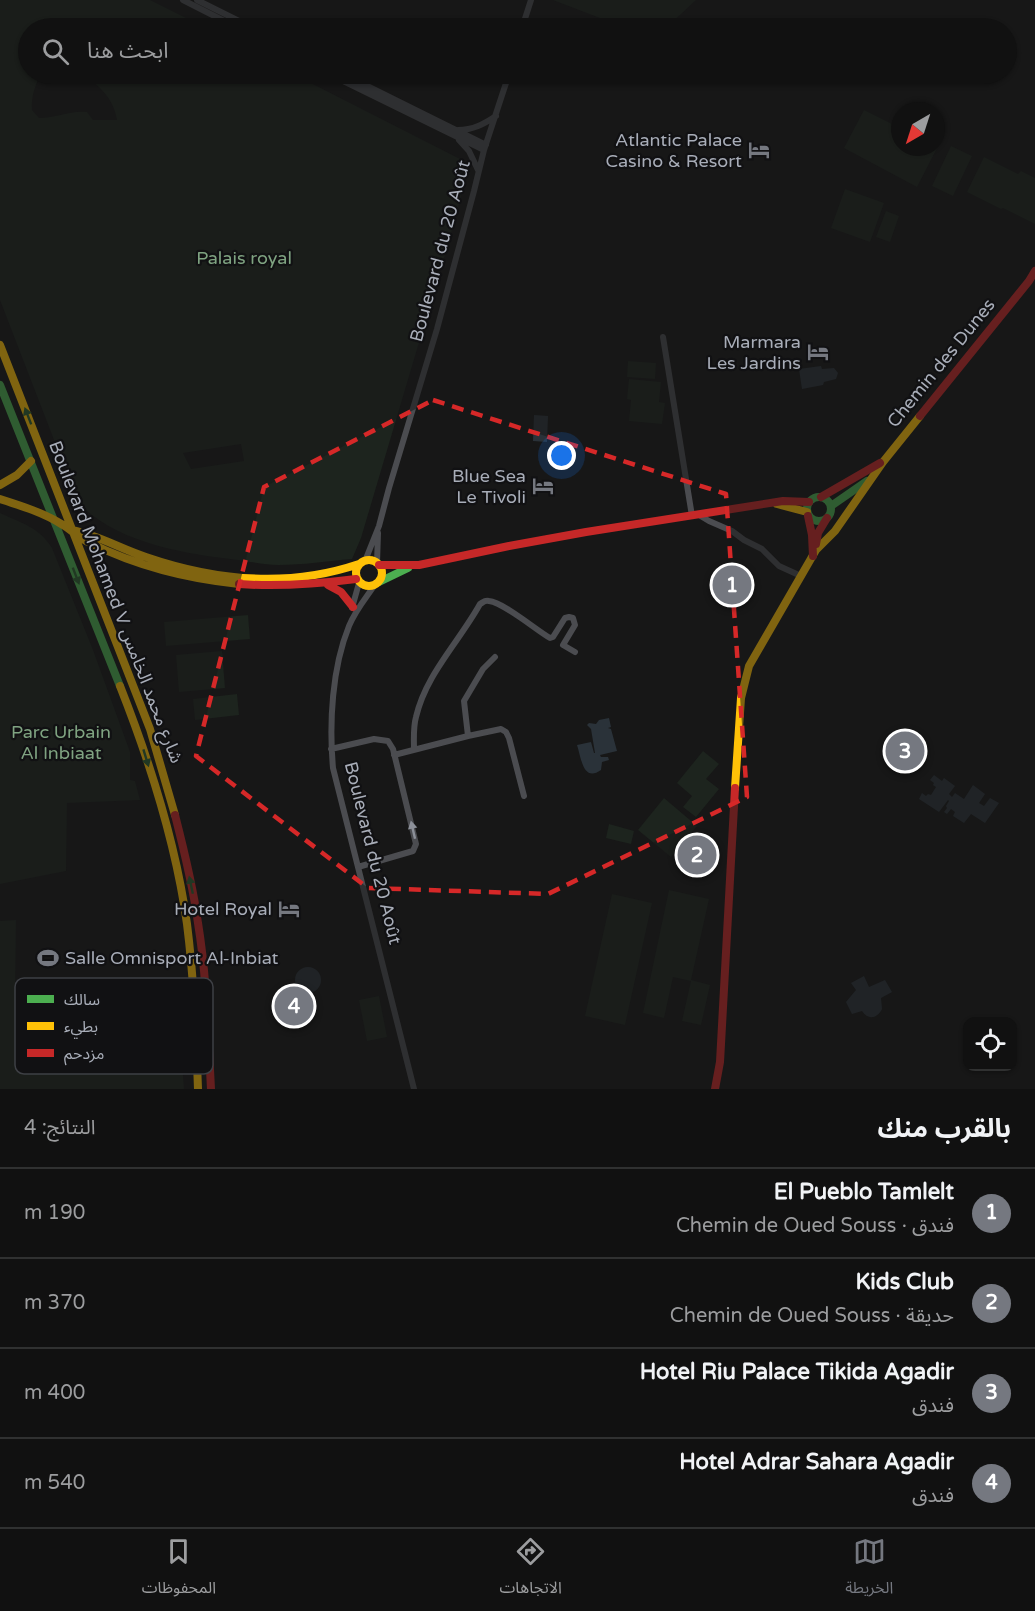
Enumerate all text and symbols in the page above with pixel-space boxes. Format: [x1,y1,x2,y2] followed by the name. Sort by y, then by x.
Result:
[18,18,1017,84] search box
[39,35,72,68] icon: search
[87,38,169,64] text: ابحث هنا
[891,102,945,156] north arrow
[605,129,742,172] place label: Atlantic Palace Casino & Resort
[747,138,771,162] hotel icon: Atlantic Palace Casino & Resort
[405,158,475,344] street label: Boulevard du 20 Août
[196,247,292,269] park label: Palais royal
[882,294,1000,432] street label: Chemin des Dunes
[707,331,801,374] place label: Marmara Les Jardins
[806,340,830,364] hotel icon: Marmara Les Jardins
[23,407,33,425] one-way arrow
[41,438,188,767] street label: Boulevard Mohamed V شارع محمد الخامس
[547,441,576,470] your location
[452,465,526,508] place label: Blue Sea Le Tivoli
[531,474,555,498] hotel icon: Blue Sea Le Tivoli
[712,562,752,608] pin: 1
[72,567,82,585] one-way arrow
[11,721,111,764] park label: Parc Urbain Al Inbiaat
[886,728,924,774] pin: 3
[142,749,151,767] one-way arrow
[340,759,406,947] street label: Boulevard du 20 Août
[408,820,417,839] one-way arrow
[678,832,716,878] pin: 2
[186,875,195,894] one-way arrow
[277,897,301,921] hotel icon: Hotel Royal
[174,898,272,920] place label: Hotel Royal
[36,946,60,970] sports icon: Salle Omnisport Al-Inbiat
[65,947,279,969] place label: Salle Omnisport Al-Inbiat
[15,978,213,1074] legend
[274,984,314,1028] pin: 4
[64,990,100,1010] text: سالك
[64,1017,98,1039] text: بطيء
[963,1017,1017,1071] map controls
[963,1017,1017,1071] button: locate
[64,1044,104,1066] text: مزدحم
[877,1113,1011,1144] text: بالقرب منك
[24,1116,95,1140] text: النتائج: 4
[774,1179,954,1205] text: El Pueblo Tamlelt
[24,1201,85,1225] text: 190 m
[985,1201,998,1225] text: 1
[676,1214,954,1238] text: فندق · Chemin de Oued Souss
[856,1269,954,1295] text: Kids Club
[24,1291,85,1315] text: 370 m
[985,1291,998,1315] text: 2
[670,1304,954,1328] text: حديقة · Chemin de Oued Souss
[640,1359,954,1385] text: Hotel Riu Palace Tikida Agadir
[24,1381,85,1405] text: 400 m
[985,1381,998,1405] text: 3
[912,1394,954,1418] text: فندق
[679,1449,954,1475] text: Hotel Adrar Sahara Agadir
[24,1471,85,1495] text: 540 m
[985,1471,998,1495] text: 4
[912,1484,954,1508] text: فندق
[142,1535,216,1605] tab: المحفوظات
[499,1535,562,1605] tab: الاتجاهات
[845,1535,893,1605] tab: الخريطة

